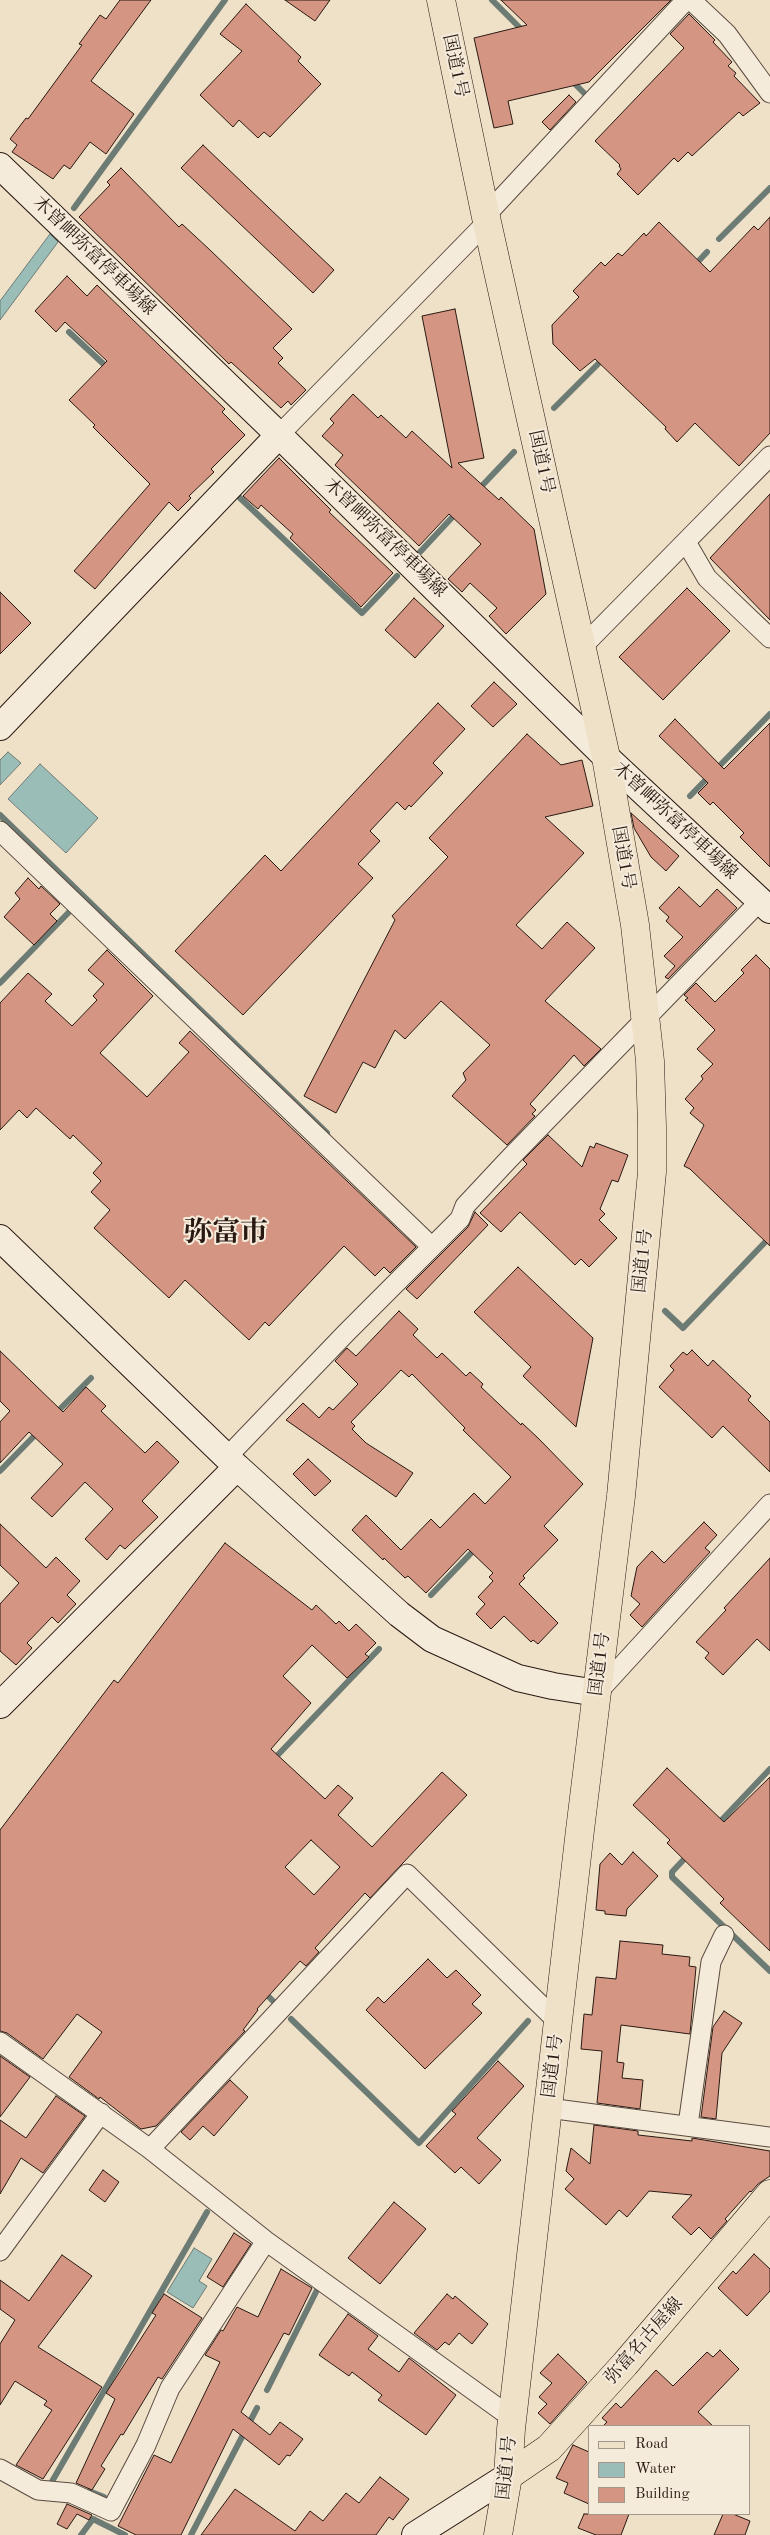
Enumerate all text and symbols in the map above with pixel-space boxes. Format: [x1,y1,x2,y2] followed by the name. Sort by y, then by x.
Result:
[438,32,472,100] street label: 国道1号
[28,192,160,320] street label: 木曽岬弥富停車場線
[524,428,558,496] street label: 国道1号
[319,474,451,602] street label: 木曽岬弥富停車場線
[608,758,742,884] street label: 木曽岬弥富停車場線
[607,824,639,892] street label: 国道1号
[184,1217,268,1251] district label: 弥富市
[629,1228,657,1294] street label: 国道1号
[585,1631,615,1697] street label: 国道1号
[538,2033,568,2099] street label: 国道1号
[600,2293,688,2389] street label: 弥富名古屋線
[588,2425,750,2515] legend
[493,2435,521,2501] street label: 国道1号
[635,2437,668,2452] text: Road
[635,2462,676,2477] text: Water
[635,2487,690,2502] text: Building

